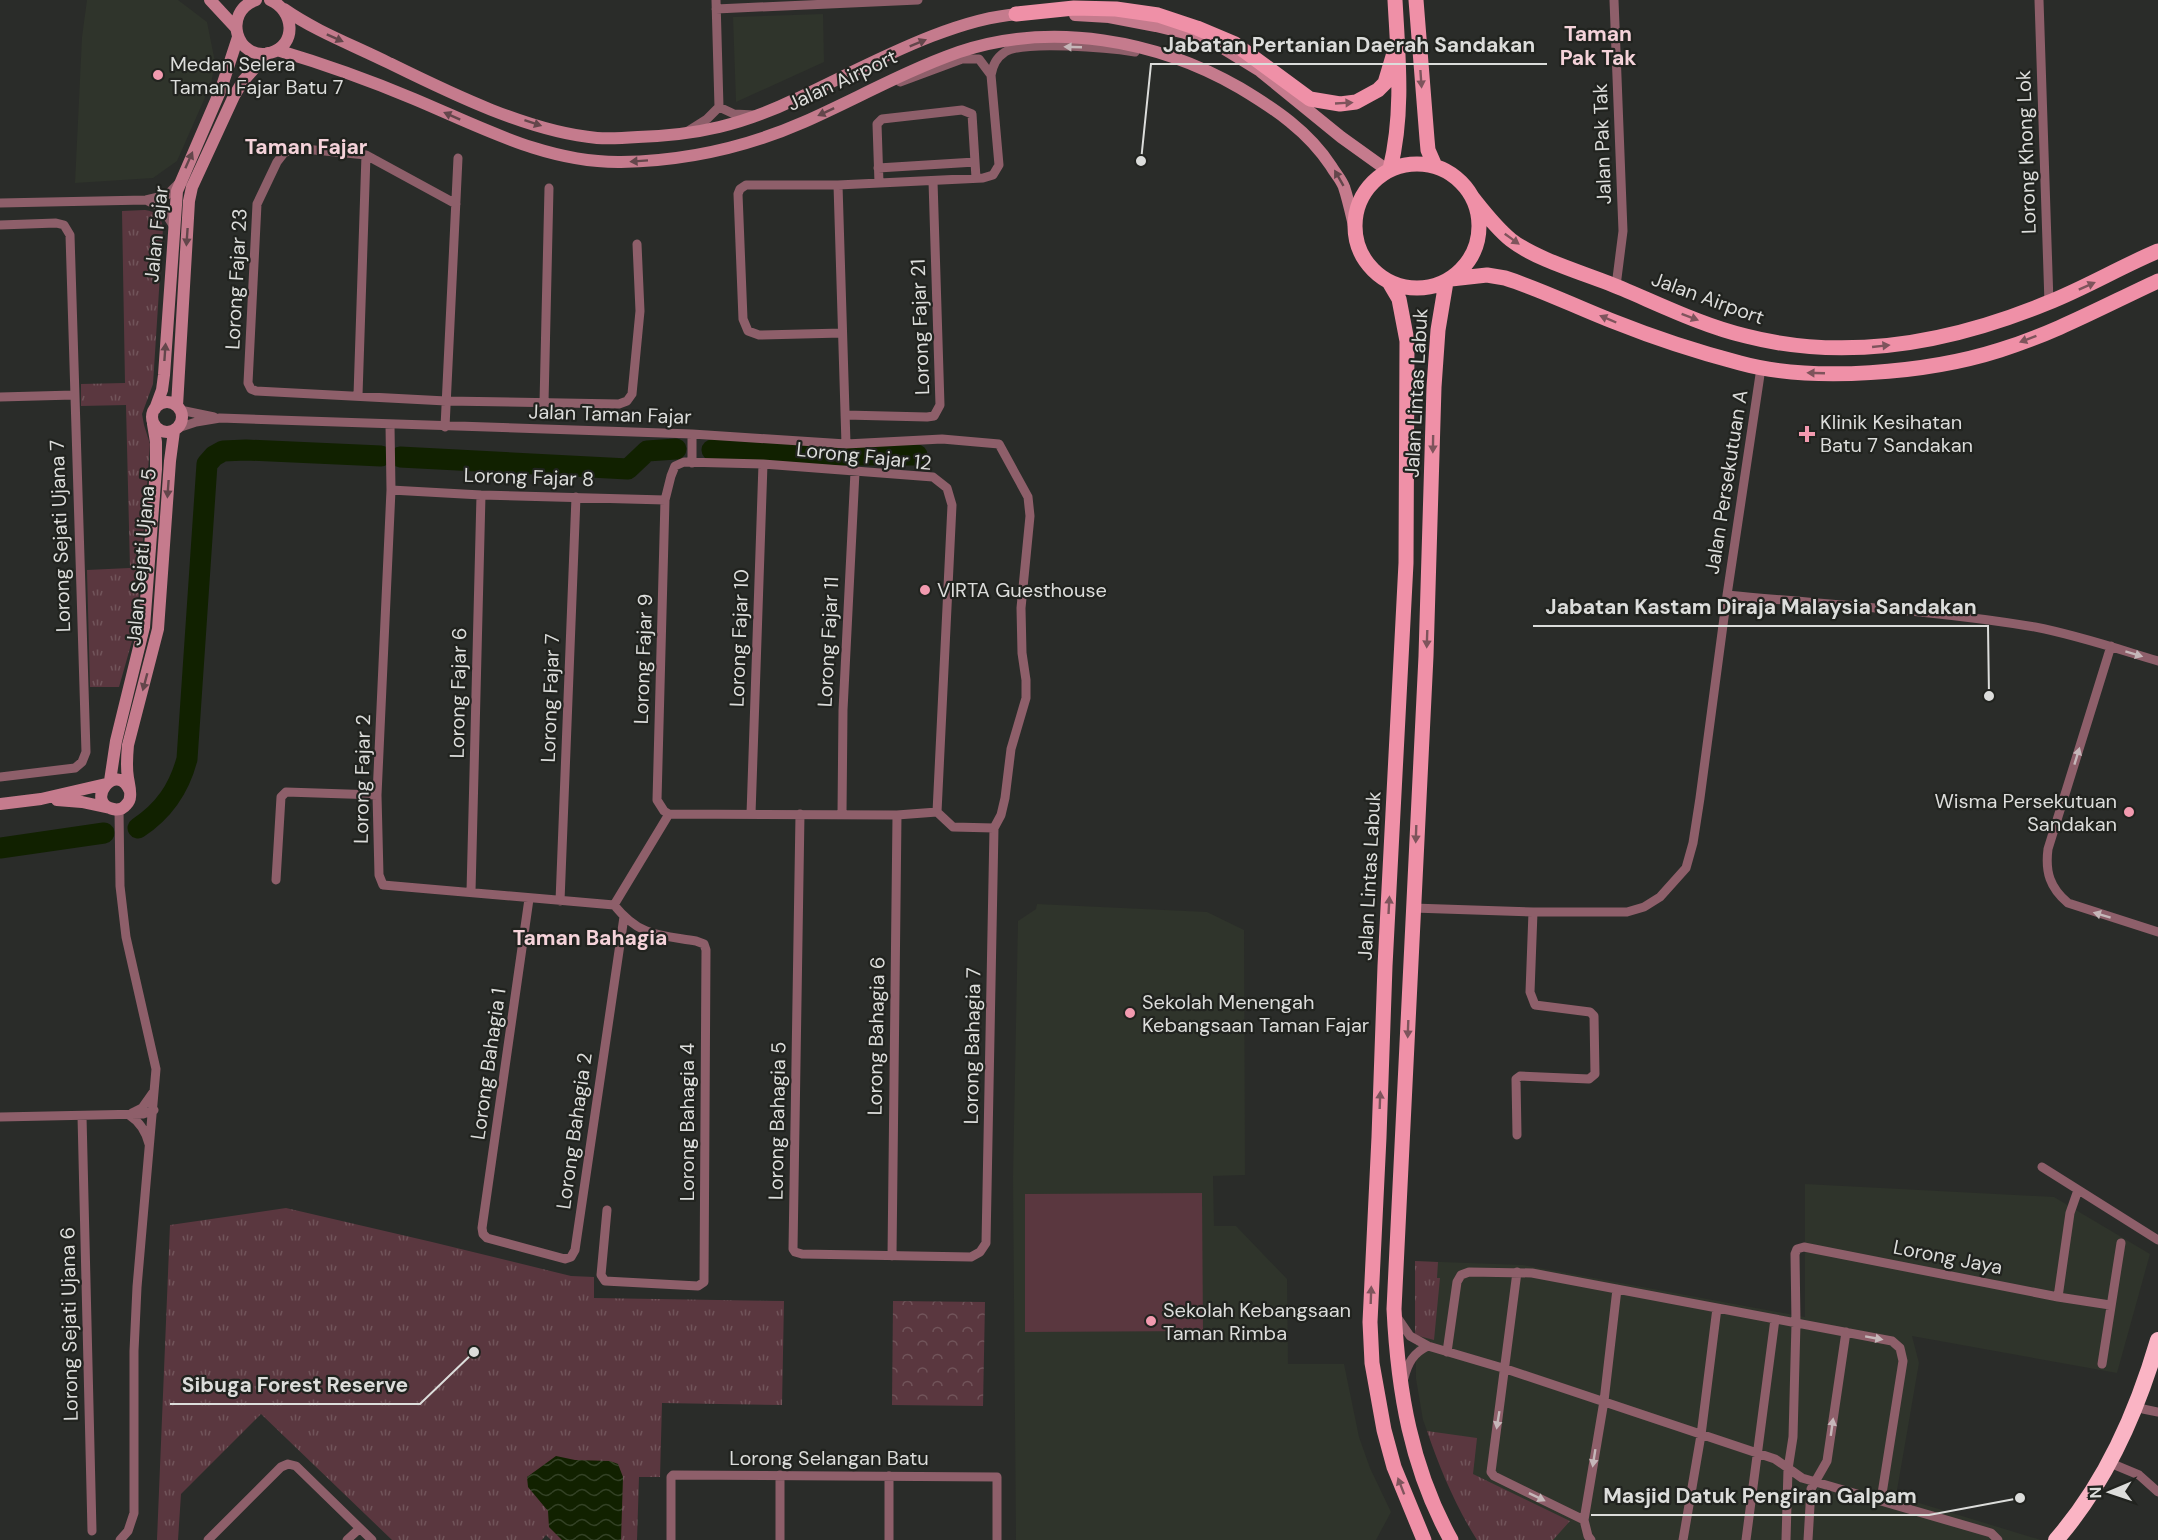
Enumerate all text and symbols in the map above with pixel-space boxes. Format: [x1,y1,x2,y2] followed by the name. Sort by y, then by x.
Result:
[1560,20,1636,72] district label: Taman Pak Tak
[1151,25,1547,64] callout: Jabatan Pertanian Daerah Sandakan
[1163,31,1535,59] text: Jabatan Pertanian Daerah Sandakan
[326,33,343,42] one-way arrow
[909,38,927,48] one-way arrow
[1063,42,1082,52] one-way arrow
[783,43,901,117] street label: Jalan Airport
[170,51,343,100] place label: Medan Selera Taman Fajar Batu 7
[151,68,165,82] marker: Medan Selera Taman Fajar Batu 7
[1417,70,1426,89] one-way arrow
[2010,70,2042,234] street label: Lorong Khong Lok
[1587,83,1617,205] street label: Jalan Pak Tak
[1335,99,1354,108] one-way arrow
[818,107,835,116] one-way arrow
[443,111,461,121] one-way arrow
[524,119,542,129] one-way arrow
[245,133,368,161] district label: Taman Fajar
[185,151,195,169] one-way arrow
[630,156,649,166] one-way arrow
[1333,170,1344,186] one-way arrow
[138,184,174,284] street label: Jalan Fajar
[219,208,253,350] street label: Lorong Fajar 23
[182,227,191,246] one-way arrow
[1503,233,1519,245] one-way arrow
[905,259,935,395] street label: Lorong Fajar 21
[1648,266,1768,330] street label: Jalan Airport
[2078,281,2096,291] one-way arrow
[1399,308,1433,478] street label: Jalan Lintas Labuk
[1681,313,1699,322] one-way arrow
[1599,314,1617,324] one-way arrow
[2019,335,2037,345] one-way arrow
[1871,342,1890,351] one-way arrow
[161,343,170,362] one-way arrow
[1807,369,1826,378] one-way arrow
[1699,388,1753,576] street label: Jalan Persekutuan A
[528,398,692,430] street label: Jalan Taman Fajar
[1820,409,1973,458] place label: Klinik Kesihatan Batu 7 Sandakan
[1798,425,1816,443] marker: Klinik Kesihatan Batu 7 Sandakan
[1428,435,1437,454] one-way arrow
[795,436,933,476] street label: Lorong Fajar 12
[44,439,76,633] street label: Lorong Sejati Ujana 7
[463,462,595,492] street label: Lorong Fajar 8
[120,467,162,647] street label: Jalan Sejati Ujana 5
[163,480,172,499] one-way arrow
[724,569,754,707] street label: Lorong Fajar 10
[812,576,844,708] street label: Lorong Fajar 11
[937,577,1107,603] place label: VIRTA Guesthouse
[918,583,932,597] marker: VIRTA Guesthouse
[1533,587,1988,626] callout: Jabatan Kastam Diraja Malaysia Sandakan
[628,593,658,725] street label: Lorong Fajar 9
[1545,593,1977,621] text: Jabatan Kastam Diraja Malaysia Sandakan
[444,627,472,759] street label: Lorong Fajar 6
[1422,630,1431,649] one-way arrow
[535,633,565,763] street label: Lorong Fajar 7
[2125,650,2143,659] one-way arrow
[139,673,149,691] one-way arrow
[348,714,376,844] street label: Lorong Fajar 2
[2073,747,2082,765] one-way arrow
[1934,788,2117,837] place label: Wisma Persekutuan Sandakan
[1352,791,1386,961] street label: Jalan Lintas Labuk
[2122,805,2136,819] marker: Wisma Persekutuan Sandakan
[1412,824,1421,843] one-way arrow
[1384,896,1393,915] one-way arrow
[2093,910,2111,919] one-way arrow
[513,924,667,952] district label: Taman Bahagia
[862,956,890,1116] street label: Lorong Bahagia 6
[958,967,986,1125] street label: Lorong Bahagia 7
[465,987,511,1141] street label: Lorong Bahagia 1
[1142,989,1369,1038] place label: Sekolah Menengah Kebangsaan Taman Fajar
[1123,1006,1137,1020] marker: Sekolah Menengah Kebangsaan Taman Fajar
[1404,1019,1413,1038] one-way arrow
[763,1042,791,1200] street label: Lorong Bahagia 5
[674,1043,700,1201] street label: Lorong Bahagia 4
[550,1051,598,1211] street label: Lorong Bahagia 2
[1376,1091,1385,1110] one-way arrow
[54,1227,84,1421] street label: Lorong Sejati Ujana 6
[1891,1234,2005,1280] street label: Lorong Jaya
[1366,1285,1375,1304] one-way arrow
[1163,1297,1351,1346] place label: Sekolah Kebangsaan Taman Rimba
[1144,1314,1158,1328] marker: Sekolah Kebangsaan Taman Rimba
[1865,1333,1884,1342] one-way arrow
[170,1365,420,1404] callout: Sibuga Forest Reserve
[182,1371,408,1399] text: Sibuga Forest Reserve
[1493,1411,1502,1430] one-way arrow
[1828,1417,1837,1436] one-way arrow
[729,1445,929,1471] street label: Lorong Selangan Batu
[1589,1449,1598,1468] one-way arrow
[2080,1462,2140,1522] north arrow
[1591,1476,1929,1515] callout: Masjid Datuk Pengiran Galpam
[1396,1477,1405,1495] one-way arrow
[1603,1482,1917,1510] text: Masjid Datuk Pengiran Galpam
[2085,1486,2106,1499] text: N
[1528,1492,1545,1502] one-way arrow

